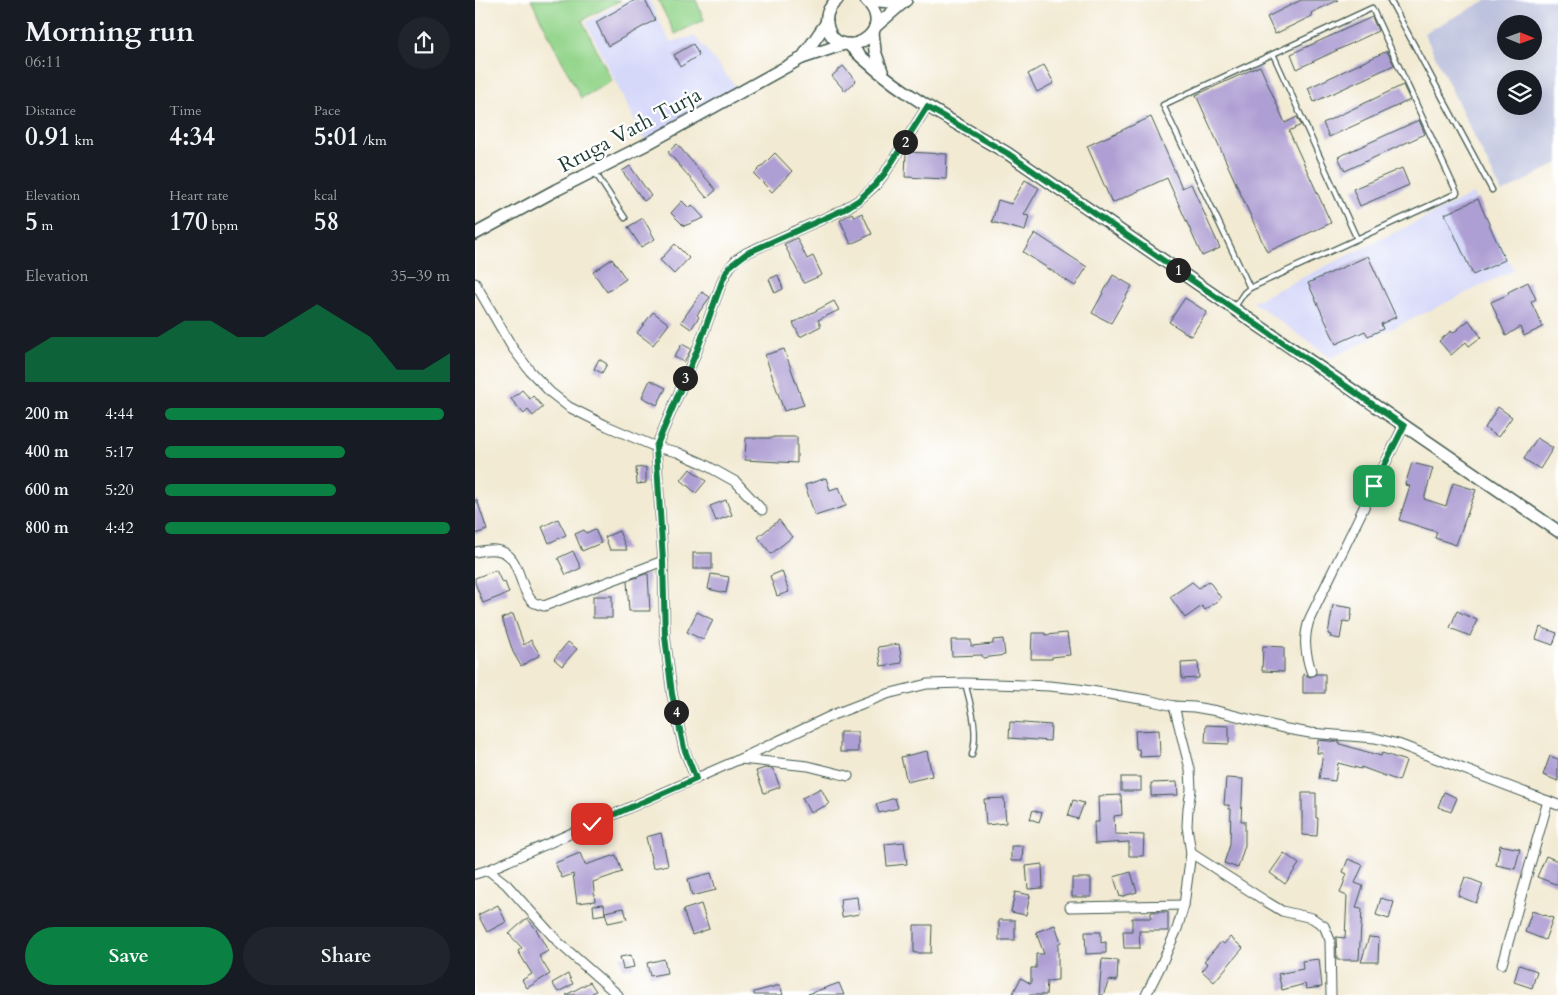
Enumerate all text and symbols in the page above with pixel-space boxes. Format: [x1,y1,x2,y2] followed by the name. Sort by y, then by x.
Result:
[25,13,194,51] text: Morning run
[1497,15,1543,60] north arrow
[1497,15,1542,115] map controls
[398,17,450,69] button: share
[25,51,62,73] text: 06:11
[1497,70,1542,115] button: layers
[553,80,707,180] street label: Rruga Vath Turja
[25,101,76,120] text: Distance
[169,101,202,120] text: Time
[314,101,341,120] text: Pace
[25,120,71,154] text: 0.91
[169,120,215,154] text: 4:34
[314,120,359,154] text: 5:01
[893,130,917,154] pin: 2
[71,131,94,150] text: km
[359,131,387,150] text: /km
[902,133,909,152] text: 2
[25,186,81,205] text: Elevation
[169,186,229,205] text: Heart rate
[314,186,337,205] text: kcal
[25,205,38,239] text: 5
[169,205,208,239] text: 170
[314,205,339,239] text: 58
[38,216,53,235] text: m
[208,216,238,235] text: bpm
[1165,258,1191,282] pin: 1
[1175,261,1182,280] text: 1
[25,265,89,287] text: Elevation
[391,265,450,287] text: 35–39 m
[673,366,697,390] pin: 3
[682,369,689,388] text: 3
[25,403,69,425] text: 200 m
[105,403,134,425] text: 4:44
[25,441,69,463] text: 400 m
[105,441,134,463] text: 5:17
[1353,465,1395,507] pin
[1360,472,1388,500] icon: arrive
[25,479,69,501] text: 600 m
[105,479,134,501] text: 5:20
[25,517,69,539] text: 800 m
[105,517,134,539] text: 4:42
[663,700,689,724] pin: 4
[673,703,680,722] text: 4
[571,803,613,845] pin
[578,810,606,838] icon: check
[25,927,233,985] button: Save
[243,927,450,985] button: Share

